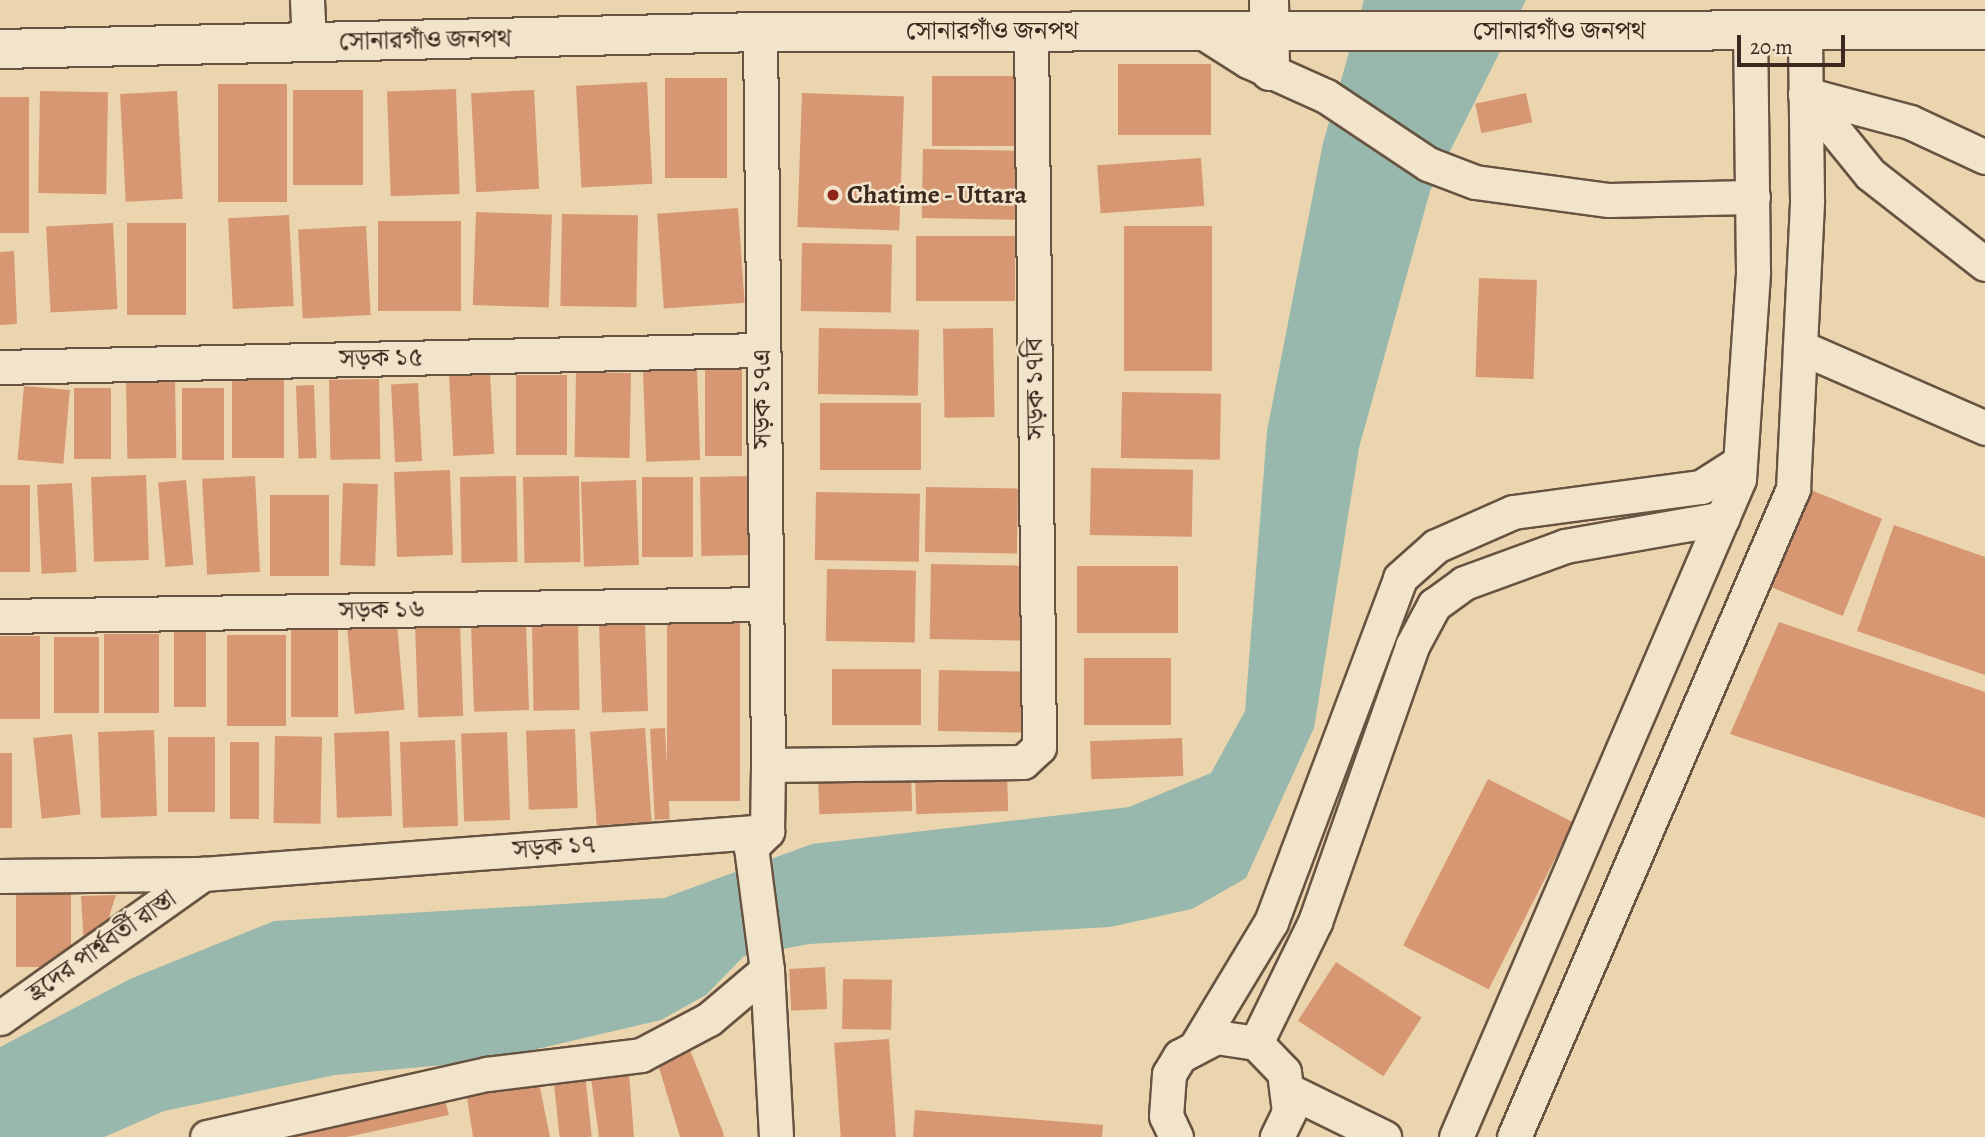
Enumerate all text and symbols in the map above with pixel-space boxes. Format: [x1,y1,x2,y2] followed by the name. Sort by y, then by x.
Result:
[906,15,1078,47] street label: সোনারগাঁও জনপথ
[1473,15,1645,47] street label: সোনারগাঁও জনপথ
[1740,21,1848,65] scale bar
[338,23,512,57] street label: সোনারগাঁও জনপথ
[1750,33,1793,61] text: 20 m
[847,179,1028,211] place label: Chatime - Uttara
[825,187,841,203] marker: Chatime - Uttara
[1019,338,1051,440] street label: সড়ক ১৭বি
[339,342,423,374] street label: সড়ক ১৫
[746,349,778,449] street label: সড়ক ১৭এ
[338,594,426,626] street label: সড়ক ১৬
[511,829,597,865] street label: সড়ক ১৭
[20,883,182,1009] street label: হ্রদের পার্শ্ববর্তী রাস্তা

